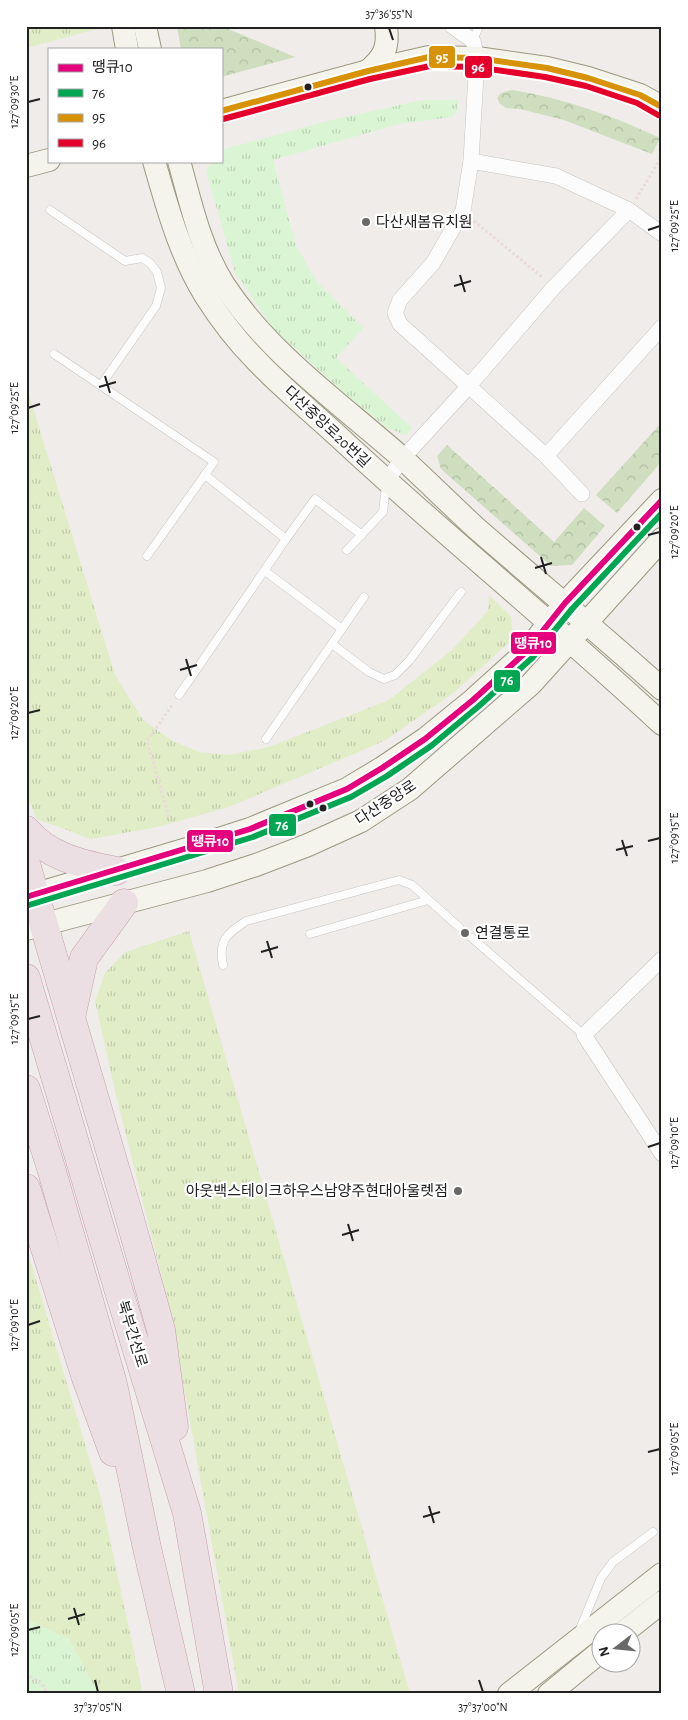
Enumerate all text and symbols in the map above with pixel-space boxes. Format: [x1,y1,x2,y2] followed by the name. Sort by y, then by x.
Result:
[365,8,413,20] text: 37°36'55"N
[428,45,456,69] line badge: 95
[48,48,222,162] legend
[436,51,448,65] text: 95
[464,55,493,79] line badge: 96
[92,59,133,75] text: 땡큐10
[471,61,485,75] text: 96
[8,76,20,128] text: 127°09'30"E
[303,82,313,92] unlabelled marker
[92,86,105,101] text: 76
[92,110,105,125] text: 95
[92,136,106,151] text: 96
[668,200,680,252] text: 127°09'25"E
[376,214,473,230] place label: 다산새봄유치원
[360,216,372,228] marker: 다산새봄유치원
[8,382,20,434] text: 127°09'25"E
[281,383,374,470] street label: 다산중앙로20번길
[668,505,680,559] text: 127°09'20"E
[632,522,642,532] unlabelled marker
[510,631,557,655] line badge: 땡큐10
[514,636,552,651] text: 땡큐10
[493,669,521,693] line badge: 76
[501,674,514,688] text: 76
[8,686,20,740] text: 127°09'20"E
[352,777,419,828] street label: 다산중앙로
[305,799,315,809] unlabelled marker
[318,803,328,813] unlabelled marker
[268,813,297,837] line badge: 76
[668,813,680,863] text: 127°09'15"E
[276,819,289,833] text: 76
[186,829,234,853] line badge: 땡큐10
[191,834,229,849] text: 땡큐10
[475,925,530,941] place label: 연결통로
[459,927,471,939] marker: 연결통로
[8,994,20,1044] text: 127°09'15"E
[668,1117,680,1169] text: 127°09'10"E
[186,1182,448,1199] place label: 아웃백스테이크하우스남양주현대아울렛점
[452,1185,464,1197] marker: 아웃백스테이크하우스남양주현대아울렛점
[8,1299,20,1351] text: 127°09'10"E
[115,1299,150,1369] street label: 북부간선로
[668,1423,680,1475] text: 127°09'05"E
[8,1604,20,1656] text: 127°09'05"E
[590,1622,640,1672] north arrow
[596,1645,613,1658] text: N
[74,1701,122,1713] text: 37°37'05"N
[458,1701,508,1713] text: 37°37'00"N

